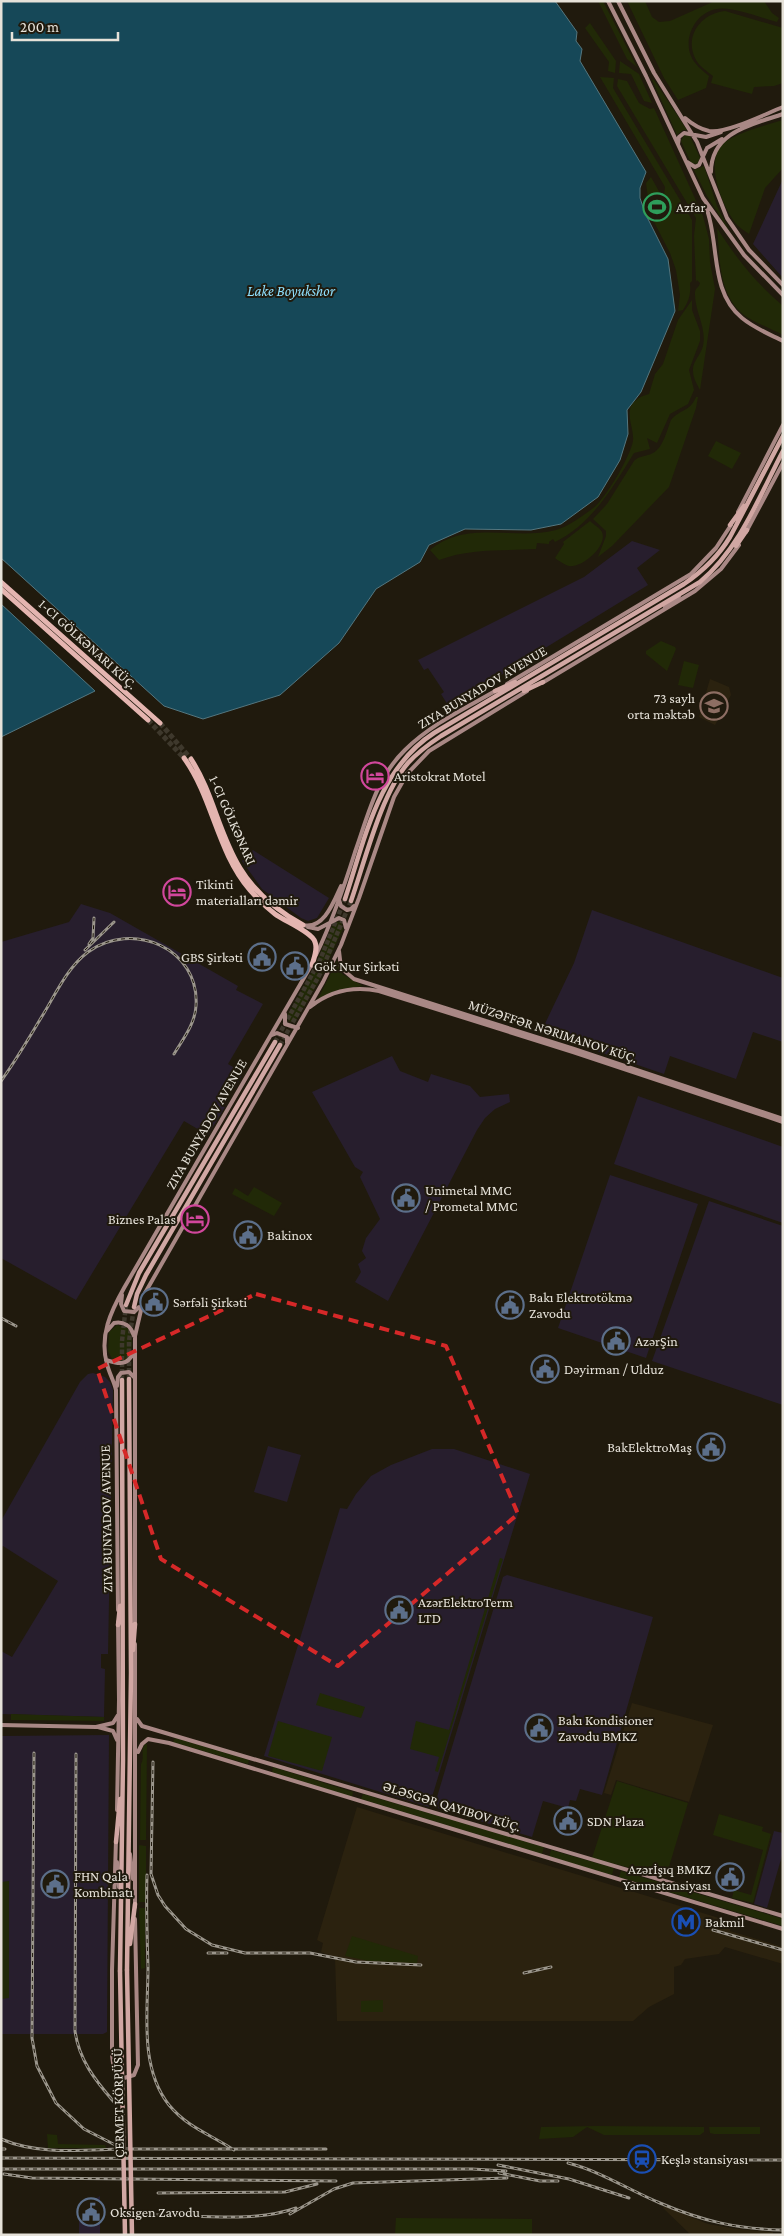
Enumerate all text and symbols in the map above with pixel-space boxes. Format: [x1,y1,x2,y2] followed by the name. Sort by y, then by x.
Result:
[12,10,119,42] scale bar
[20,19,59,35] text: 200 m
[642,192,672,222] sports icon: Azfar
[676,199,706,215] place label: Azfar
[247,283,336,300] water label: Lake Boyukshor
[35,596,141,692] street label: 1-CI GÖLKƏNARI KÜÇ.
[415,642,550,732] street label: ZIYA BUNYADOV AVENUE
[627,690,695,722] place label: 73 saylı orta məktəb
[699,691,729,721] school or university icon: 73 saylı orta məktəb
[360,761,390,791] hotel icon: Aristokrat Motel
[394,768,486,784] place label: Aristokrat Motel
[206,773,260,867] street label: 1-CI GÖLKƏNARI
[196,876,298,908] place label: Tikinti materialları dəmir
[162,877,192,907] hotel icon: Tikinti materialları dəmir
[247,942,277,972] public building icon: GBS Şirkəti
[181,949,243,965] place label: GBS Şirkəti
[280,951,310,981] public building icon: Gök Nur Şirkəti
[314,958,400,974] place label: Gök Nur Şirkəti
[466,996,640,1066] street label: MÜZƏFFƏR NƏRIMANOV KÜÇ.
[162,1056,250,1192] street label: ZIYA BUNYADOV AVENUE
[425,1182,518,1214] place label: Unimetal MMC / Prometal MMC
[391,1183,421,1213] public building icon: Unimetal MMC / Prometal MMC
[180,1204,210,1234] hotel icon: Biznes Palas
[108,1211,176,1227] place label: Biznes Palas
[233,1220,263,1250] public building icon: Bakinox
[267,1227,313,1243] place label: Bakinox
[139,1287,169,1317] public building icon: Sərfəli Şirkəti
[529,1289,632,1321] place label: Bakı Elektrotökmə Zavodu
[495,1290,525,1320] public building icon: Bakı Elektrotökmə Zavodu
[173,1294,248,1310] place label: Sərfəli Şirkəti
[601,1326,631,1356] public building icon: AzərŞin
[635,1333,678,1349] place label: AzərŞin
[530,1354,560,1384] public building icon: Dəyirman / Ulduz
[564,1361,664,1377] place label: Dəyirman / Ulduz
[696,1432,726,1462] public building icon: BakElektroMaş
[607,1439,692,1455] place label: BakElektroMaş
[97,1445,115,1593] street label: ZIYA BUNYADOV AVENUE
[418,1594,513,1626] place label: AzərElektroTerm LTD
[384,1595,414,1625] public building icon: AzərElektroTerm LTD
[558,1712,653,1744] place label: Bakı Kondisioner Zavodu BMKZ
[524,1713,554,1743] public building icon: Bakı Kondisioner Zavodu BMKZ
[381,1777,523,1835] street label: ƏLƏSGƏR QAYIBOV KÜÇ.
[553,1806,583,1836] public building icon: SDN Plaza
[587,1813,645,1829] place label: SDN Plaza
[623,1861,711,1893] place label: Azərİşıq BMKZ Yarımstansiyası
[715,1862,745,1892] public building icon: Azərİşıq BMKZ Yarımstansiyası
[74,1868,134,1900] place label: FHN Qala Kombinatı
[40,1869,70,1899] public building icon: FHN Qala Kombinatı
[671,1907,701,1937] metro station icon: Bakmil
[705,1914,745,1930] place label: Bakmil
[109,2048,127,2158] street label: ÇERMET KÖRPÜSÜ
[627,2144,657,2174] station icon: Keşlə stansiyası
[661,2151,749,2167] place label: Keşlə stansiyası
[76,2197,106,2227] public building icon: Oksigen Zavodu
[110,2204,200,2220] place label: Oksigen Zavodu

